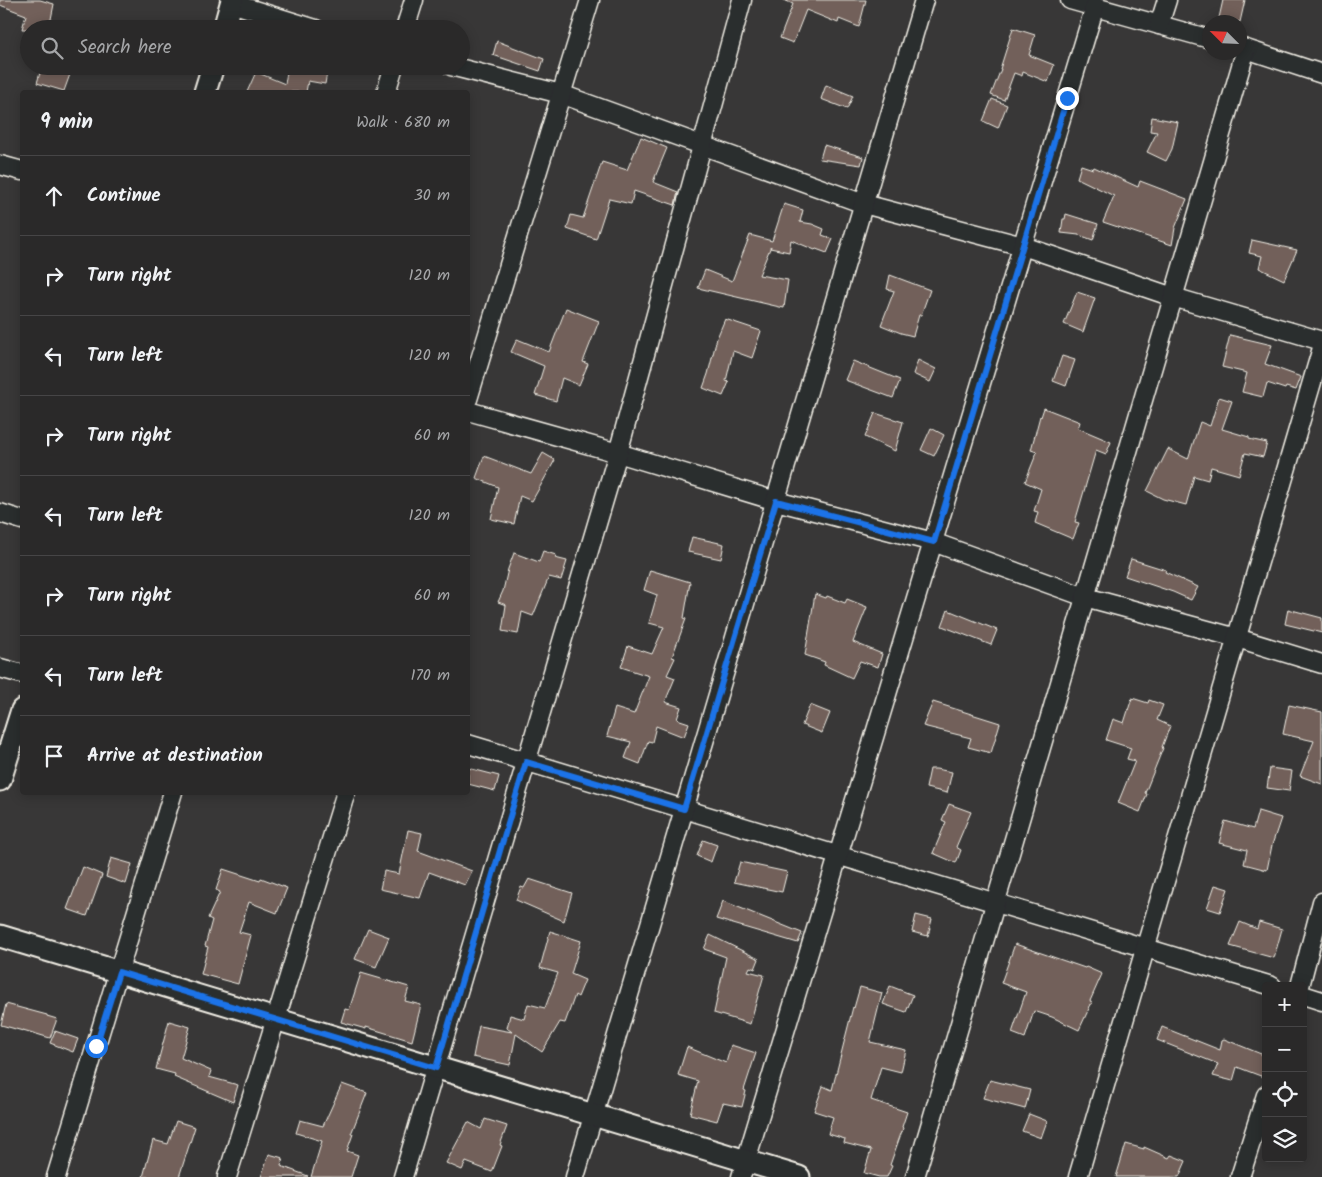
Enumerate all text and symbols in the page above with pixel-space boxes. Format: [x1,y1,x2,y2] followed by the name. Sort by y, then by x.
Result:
[1202,15,1247,60] north arrow
[20,20,470,75] search box
[78,33,172,63] text: Search here
[38,34,66,62] icon: search
[1056,87,1079,110] route end
[40,106,93,139] text: 9 min
[356,110,450,135] text: Walk · 680 m
[87,181,160,211] text: Continue
[40,182,68,210] icon: ahead
[414,183,450,208] text: 30 m
[87,261,172,291] text: Turn right
[40,262,68,290] icon: right
[409,263,450,288] text: 120 m
[87,341,162,371] text: Turn left
[40,342,68,370] icon: left
[409,343,450,368] text: 120 m
[87,421,172,451] text: Turn right
[40,422,68,450] icon: right
[414,423,450,448] text: 60 m
[87,501,162,531] text: Turn left
[40,502,68,530] icon: left
[409,503,450,528] text: 120 m
[87,581,172,611] text: Turn right
[40,582,68,610] icon: right
[414,583,450,608] text: 60 m
[87,661,162,691] text: Turn left
[40,662,68,690] icon: left
[410,663,450,688] text: 170 m
[87,741,263,771] text: Arrive at destination
[40,742,68,770] icon: arrive
[1262,982,1307,1162] map controls
[1262,982,1307,1027] button: +
[1262,1027,1307,1072] button: −
[85,1035,108,1058] route start
[1262,1072,1307,1117] button: locate
[1262,1117,1307,1162] button: layers

